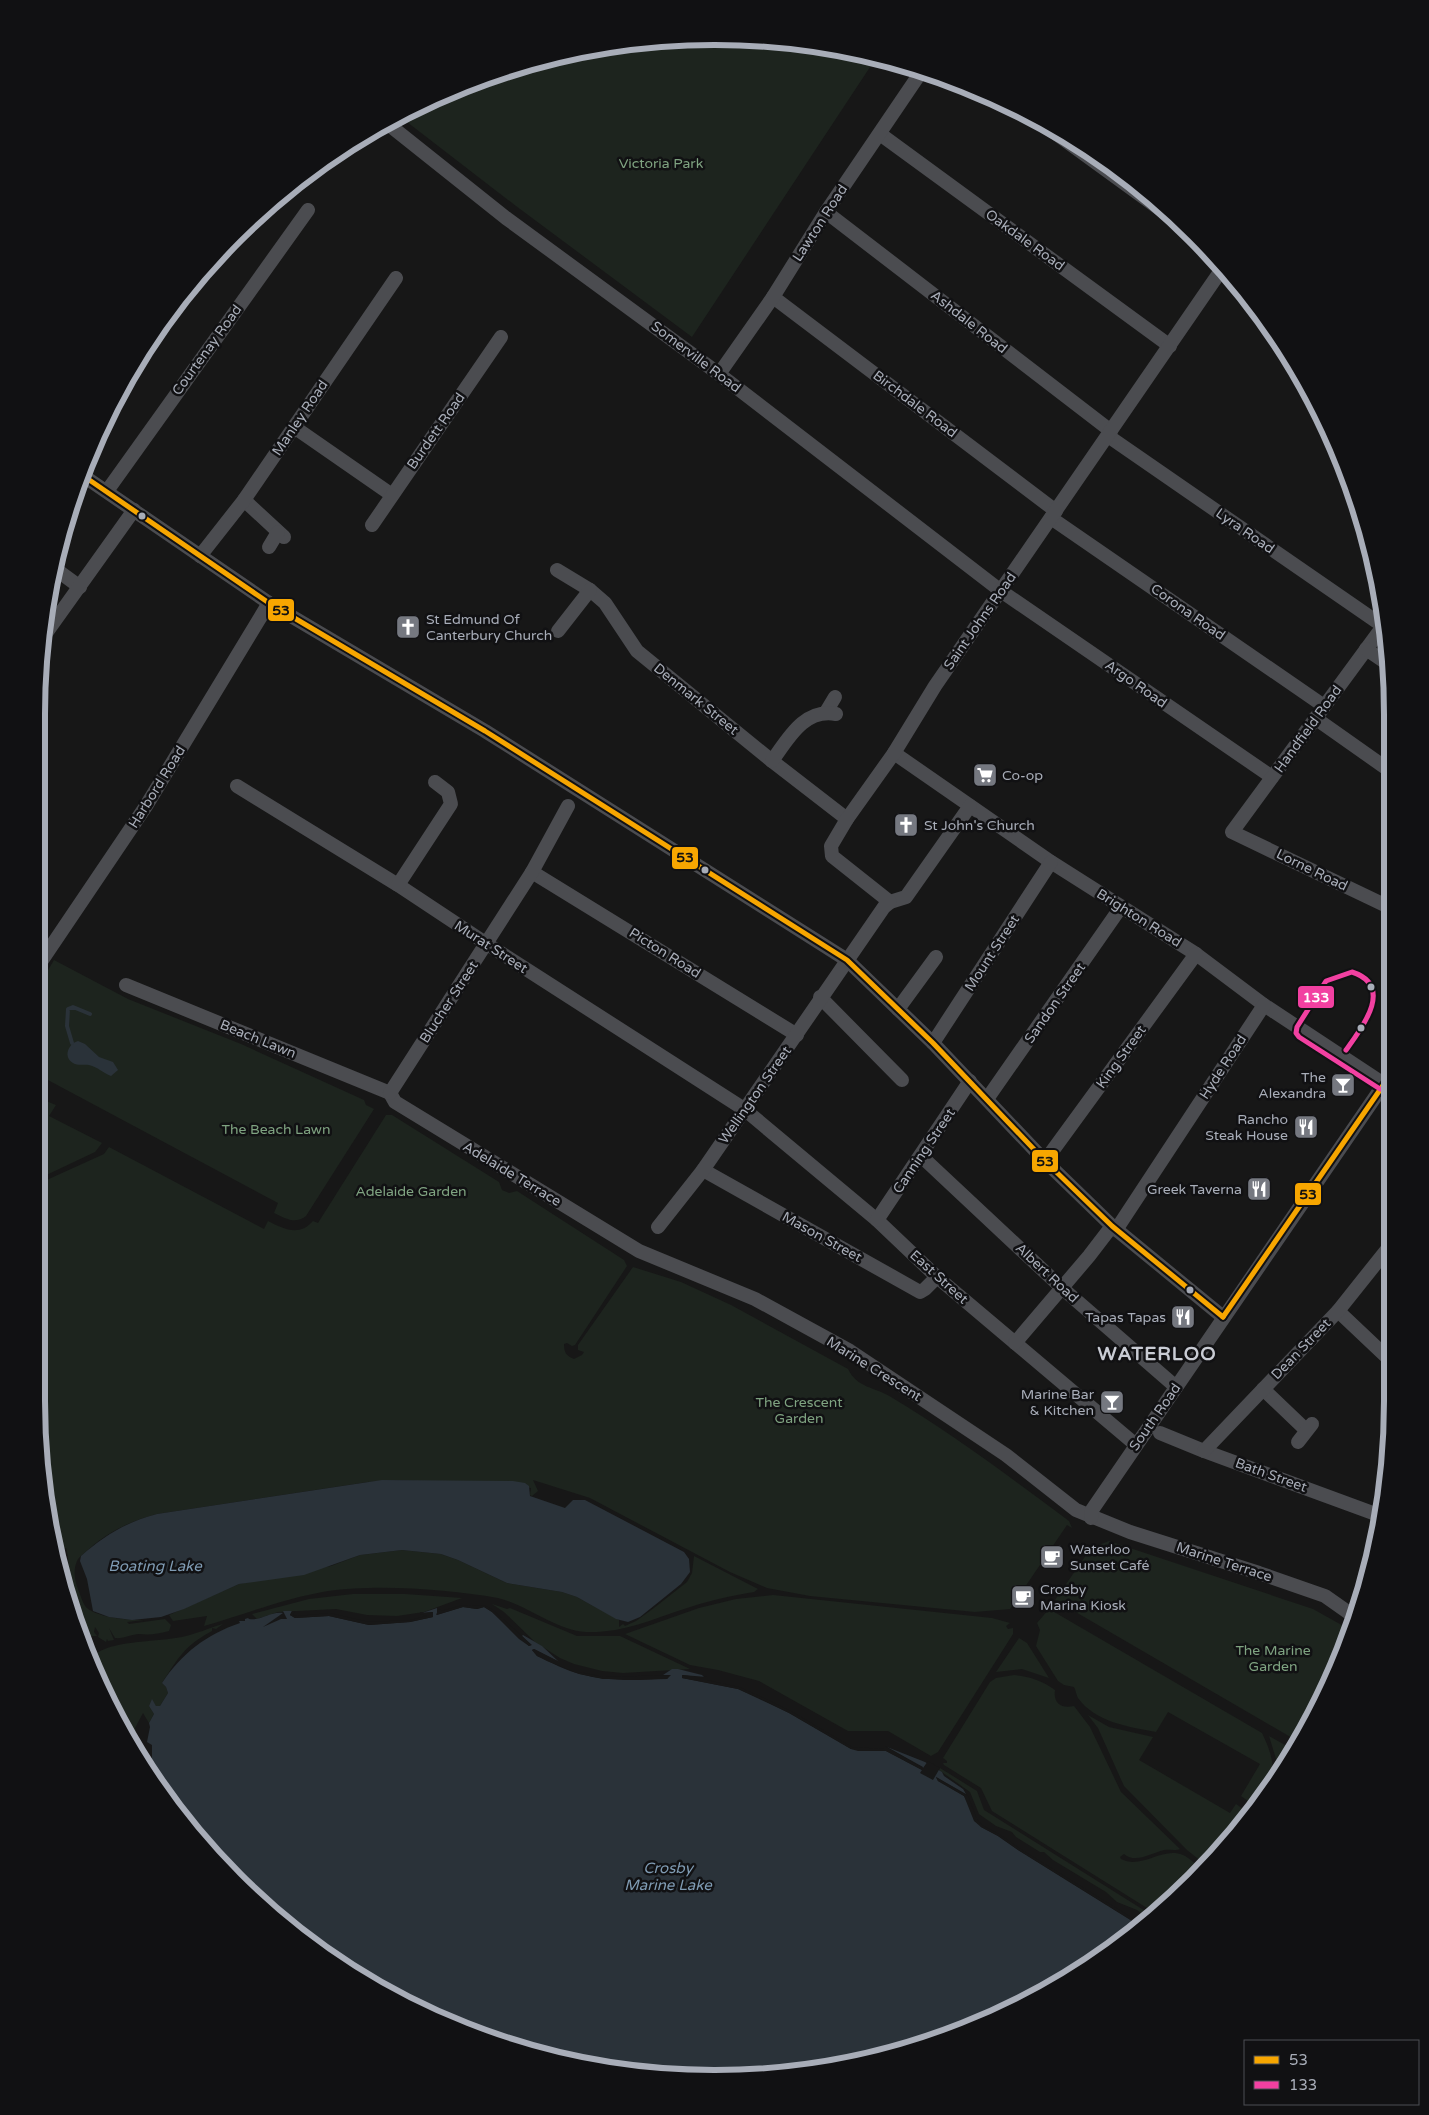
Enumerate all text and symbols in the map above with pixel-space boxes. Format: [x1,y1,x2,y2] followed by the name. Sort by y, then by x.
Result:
[619,155,704,172] park label: Victoria Park
[789,181,851,265] street label: Lawton Road
[982,206,1068,274] street label: Oakdale Road
[927,287,1011,357] street label: Ashdale Road
[168,301,246,399] street label: Courtenay Road
[648,318,744,396] street label: Somerville Road
[869,367,961,441] street label: Birchdale Road
[268,377,332,459] street label: Manley Road
[403,389,469,473] street label: Burdett Road
[1212,505,1278,557] street label: Lyra Road
[137,511,147,521] unlabelled marker
[940,569,1020,673] street label: Saint Johns Road
[1148,580,1228,644] street label: Corona Road
[267,598,295,622] line badge: 53
[272,602,290,619] text: 53
[426,611,552,644] place label: St Edmund Of Canterbury Church
[395,614,421,640] church icon: St Edmund Of Canterbury Church
[1102,656,1170,712] street label: Argo Road
[650,660,742,739] street label: Denmark Street
[1271,682,1345,776] street label: Handfield Road
[125,743,189,831] street label: Harbord Road
[972,762,998,788] supermarket icon: Co-op
[1002,767,1043,784] place label: Co-op
[893,812,919,838] church icon: St John's Church
[924,817,1035,834] place label: St John's Church
[1274,845,1350,895] street label: Lorne Road
[671,846,699,870] line badge: 53
[676,849,694,866] text: 53
[700,865,710,875] unlabelled marker
[1093,885,1185,951] street label: Brighton Road
[961,911,1023,994] street label: Mount Street
[451,917,531,977] street label: Murat Street
[626,924,704,982] street label: Picton Road
[416,957,482,1046] street label: Blucher Street
[1021,959,1089,1047] street label: Sandon Street
[1366,982,1376,992] unlabelled marker
[1297,985,1335,1009] line badge: 133
[1303,989,1329,1006] text: 133
[218,1016,298,1062] street label: Beach Lawn
[1092,1022,1150,1092] street label: King Street
[1356,1023,1366,1033] unlabelled marker
[1196,1032,1250,1102] street label: Hyde Road
[715,1042,795,1147] street label: Wellington Street
[1258,1069,1326,1102] place label: The Alexandra
[1330,1072,1356,1098] bar icon: The Alexandra
[889,1105,959,1197] street label: Canning Street
[1205,1111,1288,1144] place label: Rancho Steak House
[1293,1114,1319,1140] restaurant icon: Rancho Steak House
[221,1121,331,1138] park label: The Beach Lawn
[460,1138,564,1210] street label: Adelaide Terrace
[1031,1149,1059,1173] line badge: 53
[1036,1153,1054,1170] text: 53
[1246,1176,1272,1202] restaurant icon: Greek Taverna
[1147,1181,1242,1198] place label: Greek Taverna
[1294,1182,1322,1206] line badge: 53
[355,1183,467,1200] park label: Adelaide Garden
[1299,1186,1317,1203] text: 53
[779,1208,866,1266] street label: Mason Street
[1012,1239,1082,1307] street label: Albert Road
[906,1246,972,1308] street label: East Street
[1185,1285,1195,1295] unlabelled marker
[1170,1304,1196,1330] restaurant icon: Tapas Tapas
[1085,1309,1166,1326] place label: Tapas Tapas
[1268,1314,1335,1383] street label: Dean Street
[823,1333,925,1405] street label: Marine Crescent
[1097,1343,1217,1365] district label: WATERLOO
[1126,1380,1184,1454] street label: South Road
[1021,1386,1095,1419] place label: Marine Bar & Kitchen
[1099,1389,1125,1415] bar icon: Marine Bar & Kitchen
[756,1394,843,1427] park label: The Crescent Garden
[1233,1454,1310,1496] street label: Bath Street
[1174,1538,1274,1586] street label: Marine Terrace
[1070,1541,1150,1574] place label: Waterloo Sunset Café
[1039,1544,1065,1570] cafe icon: Waterloo Sunset Café
[108,1557,203,1575] water label: Boating Lake
[1040,1581,1126,1614] place label: Crosby Marina Kiosk
[1010,1584,1036,1610] cafe icon: Crosby Marina Kiosk
[1235,1642,1311,1675] park label: The Marine Garden
[624,1859,713,1894] water label: Crosby Marine Lake
[1244,2040,1419,2105] legend
[1289,2051,1308,2069] text: 53
[1289,2076,1317,2094] text: 133

